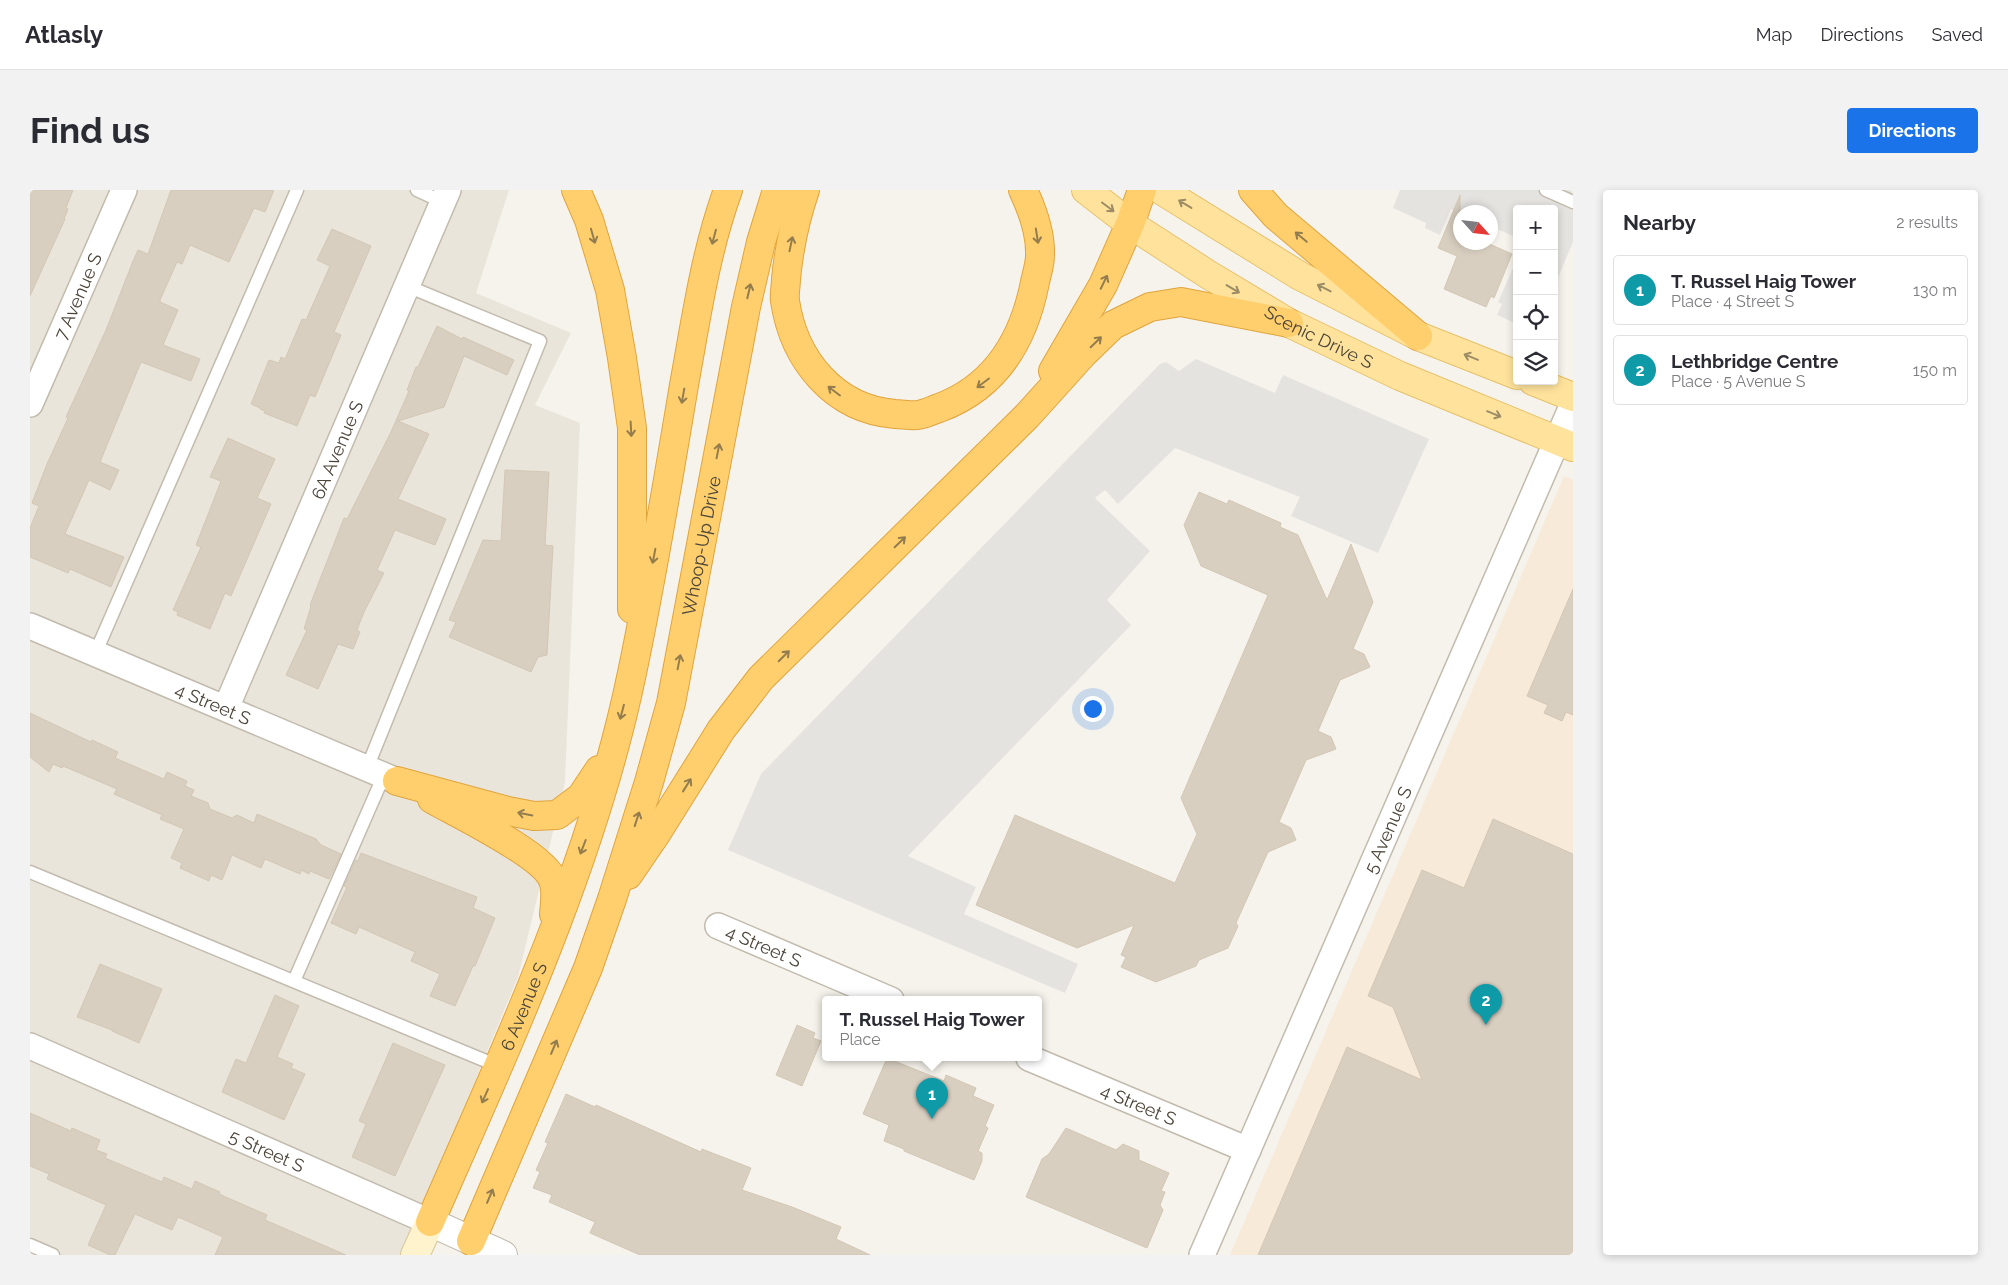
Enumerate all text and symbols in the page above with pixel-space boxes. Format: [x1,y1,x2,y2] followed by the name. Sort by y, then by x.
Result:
[25,20,103,49] text: Atlasly
[1756,24,1792,45] text: Map
[1820,24,1904,45] text: Directions
[1932,24,1983,45] text: Saved
[1847,108,1978,153] button: Directions
[30,110,150,151] text: Find us
[1179,199,1193,209] one-way arrow
[1101,202,1115,212] one-way arrow
[1453,205,1498,250] north arrow
[1513,205,1558,385] map controls
[1513,205,1558,250] button: +
[1623,210,1696,235] text: Nearby
[1896,213,1958,232] text: 2 results
[589,227,599,243] one-way arrow
[709,228,718,244] one-way arrow
[1033,228,1043,244] one-way arrow
[1294,231,1307,242] one-way arrow
[787,236,796,252] one-way arrow
[49,249,106,343] street label: 7 Avenue S
[1513,250,1558,295] button: −
[1671,270,1856,292] text: T. Russel Haig Tower
[1099,275,1109,290] one-way arrow
[1636,281,1644,300] text: 1
[1913,281,1957,300] text: 130 m
[1317,283,1332,293] one-way arrow
[745,284,754,300] one-way arrow
[1226,285,1240,295] one-way arrow
[1671,292,1794,311] text: Place · 4 Street S
[1513,295,1558,340] button: locate
[1261,300,1377,372] street label: Scenic Drive S
[1090,336,1102,348] one-way arrow
[1513,340,1558,385] button: layers
[1671,350,1838,372] text: Lethbridge Centre
[1464,352,1480,361] one-way arrow
[1635,361,1645,380] text: 2
[1913,361,1957,380] text: 150 m
[1671,372,1806,391] text: Place · 5 Avenue S
[977,377,990,388] one-way arrow
[827,386,841,396] one-way arrow
[677,387,687,403] one-way arrow
[306,397,367,502] street label: 6A Avenue S
[1486,410,1501,419] one-way arrow
[626,421,635,437] one-way arrow
[714,443,723,459] one-way arrow
[677,474,724,617] street label: Whoop-Up Drive
[893,536,905,548] one-way arrow
[649,547,658,563] one-way arrow
[778,649,790,662] one-way arrow
[675,655,685,671] one-way arrow
[172,678,254,729] street label: 4 Street S
[1080,696,1106,722] your location
[617,704,627,720] one-way arrow
[681,778,692,792] one-way arrow
[1359,783,1416,876] street label: 5 Avenue S
[518,809,534,818] one-way arrow
[633,811,643,827] one-way arrow
[578,839,587,854] one-way arrow
[723,920,805,971] street label: 4 Street S
[496,959,551,1054] street label: 6 Avenue S
[1470,984,1502,1025] pin: 2
[822,996,1042,1061] popup
[839,1008,1025,1030] text: T. Russel Haig Tower
[839,1030,881,1049] text: Place
[549,1040,559,1055] one-way arrow
[916,1078,948,1119] pin: 1
[1098,1079,1180,1129] street label: 4 Street S
[480,1088,490,1103] one-way arrow
[226,1125,308,1176] street label: 5 Street S
[486,1189,495,1204] one-way arrow

